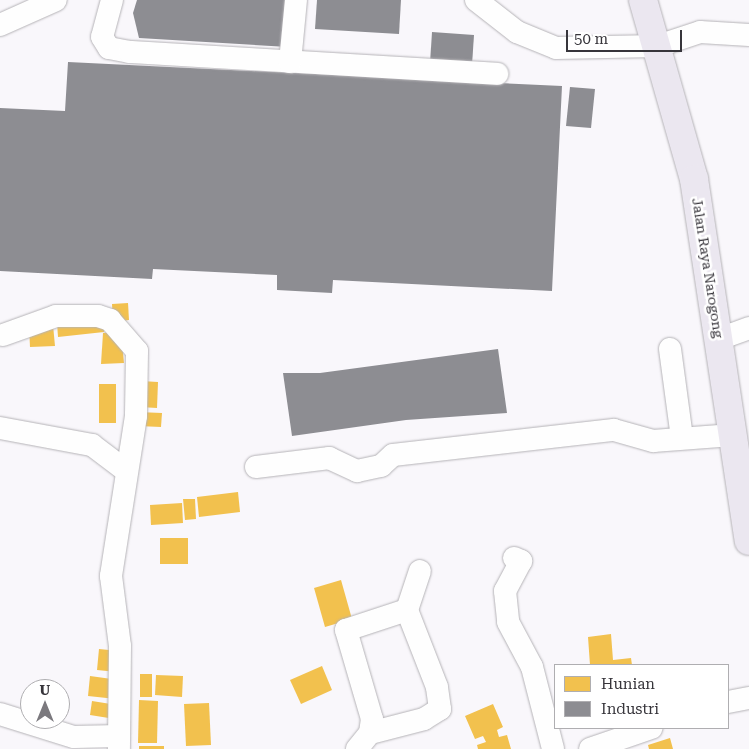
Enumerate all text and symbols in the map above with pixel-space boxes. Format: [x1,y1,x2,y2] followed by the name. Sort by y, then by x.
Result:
[569,20,685,52] scale bar
[574,30,608,48] text: 50 m
[689,197,727,339] street label: Jalan Raya Narogong
[554,664,729,729] legend
[601,675,655,693] text: Hunian
[20,679,70,729] north arrow
[40,682,50,698] text: U
[601,700,659,718] text: Industri

